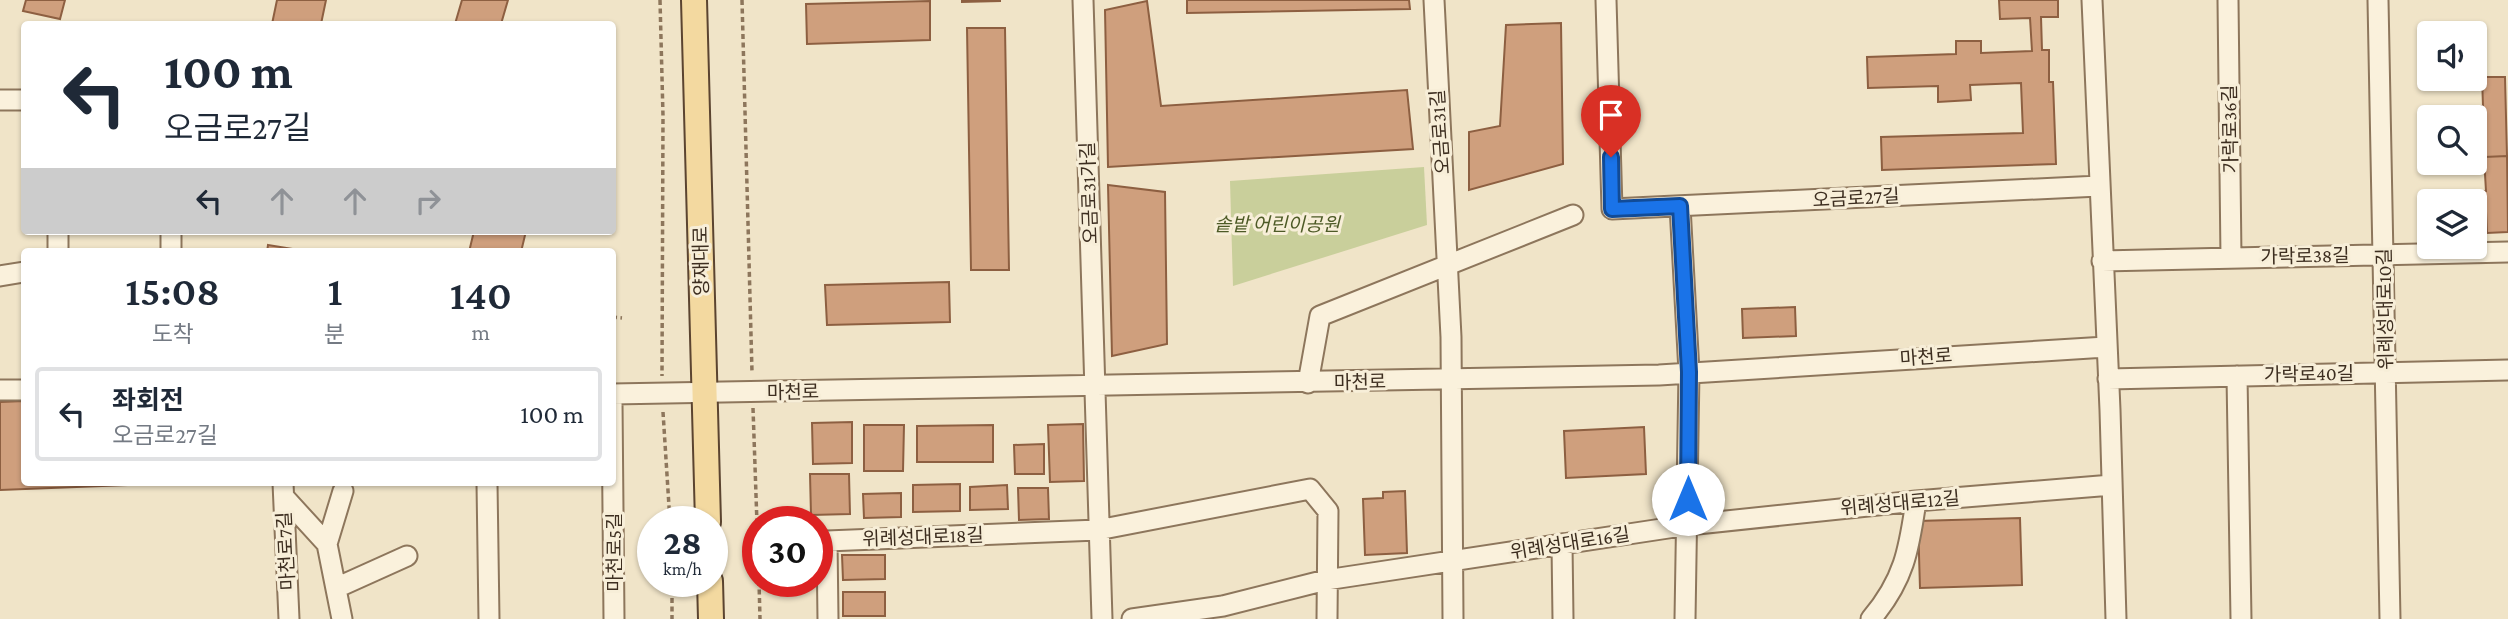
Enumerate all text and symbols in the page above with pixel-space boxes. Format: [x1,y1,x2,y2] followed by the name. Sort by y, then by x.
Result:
[2417,21,2487,259] map controls
[2417,21,2487,91] button: sound
[164,44,293,99] text: 100 m
[49,49,140,140] icon: left
[1581,85,1641,157] pin
[2219,85,2241,173] street label: 가락로36길
[1427,89,1453,175] street label: 오금로31길
[1592,96,1630,134] icon: arrive
[2417,105,2487,175] button: search
[164,110,311,146] text: 오금로27길
[1077,141,1101,245] street label: 오금로31가길
[190,182,228,220] icon: left
[263,182,301,220] icon: ahead
[336,182,374,220] icon: ahead
[409,182,447,220] icon: right
[1812,185,1900,211] street label: 오금로27길
[2417,189,2487,259] button: layers
[1214,214,1341,235] park label: 솥밭 어린이공원
[690,226,712,296] street label: 양재대로
[2260,245,2350,267] street label: 가락로38길
[2373,248,2397,370] street label: 위례성대로10길
[125,267,220,314] text: 15:08
[327,267,342,314] text: 1
[450,271,512,318] text: 140
[471,319,490,345] text: m
[151,321,194,347] text: 도착
[324,321,345,347] text: 분
[1899,345,1953,369] street label: 마천로
[2264,363,2354,385] street label: 가락로40길
[1334,371,1386,393] street label: 마천로
[767,381,819,403] street label: 마천로
[112,386,184,415] text: 좌회전
[53,395,91,433] icon: left
[520,400,584,429] text: 100 m
[112,422,218,448] text: 오금로27길
[1651,462,1725,536] position arrow
[1839,487,1961,519] street label: 위례성대로12길
[742,506,833,597] speed limit sign: 30
[273,511,299,591] street label: 마천로7길
[604,513,625,591] street label: 마천로5길
[663,523,702,562] text: 28
[1509,523,1631,563] street label: 위례성대로16길
[862,524,984,550] street label: 위례성대로18길
[663,559,702,579] text: km/h

